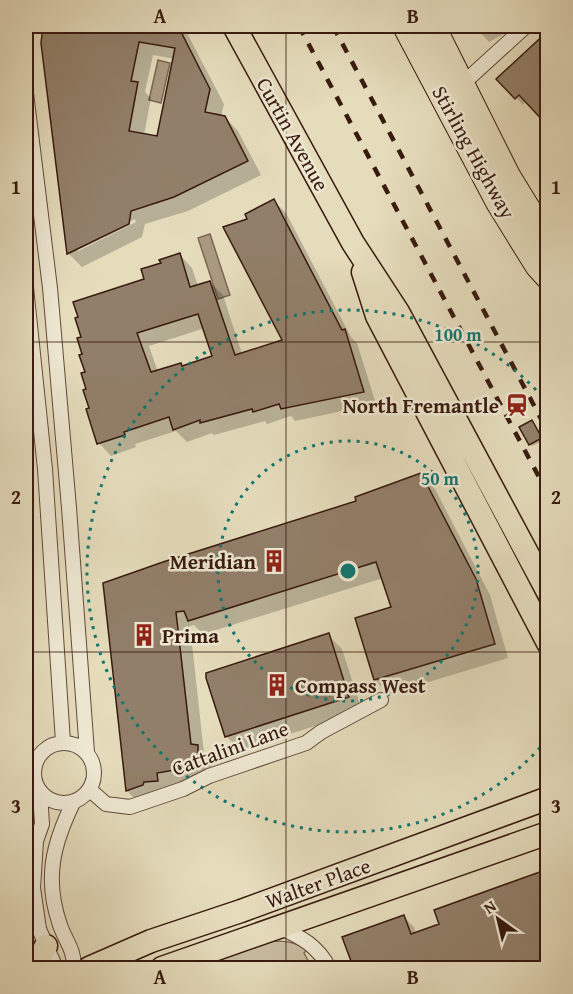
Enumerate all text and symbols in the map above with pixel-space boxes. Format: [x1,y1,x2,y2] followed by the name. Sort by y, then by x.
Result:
[154,1,167,30] text: A
[407,1,419,30] text: B
[249,72,337,197] street label: Curtin Avenue
[425,80,524,225] street label: Stirling Highway
[11,172,21,201] text: 1
[551,172,561,201] text: 1
[434,321,482,348] text: 100 m
[343,390,499,421] place label: North Fremantle
[504,392,530,418] station icon: North Fremantle
[421,465,460,492] text: 50 m
[11,482,21,511] text: 2
[551,482,561,511] text: 2
[170,546,257,577] place label: Meridian
[261,548,287,574] building icon: Meridian
[338,561,358,581] centre of rings
[162,620,219,651] place label: Prima
[131,622,157,648] building icon: Prima
[295,670,426,701] place label: Compass West
[264,672,290,698] building icon: Compass West
[167,713,293,783] street label: Cattalini Lane
[11,791,21,820] text: 3
[551,791,561,820] text: 3
[261,850,375,916] street label: Walter Place
[468,889,528,949] north arrow
[478,893,501,920] text: N
[154,962,167,991] text: A
[407,962,419,991] text: B

